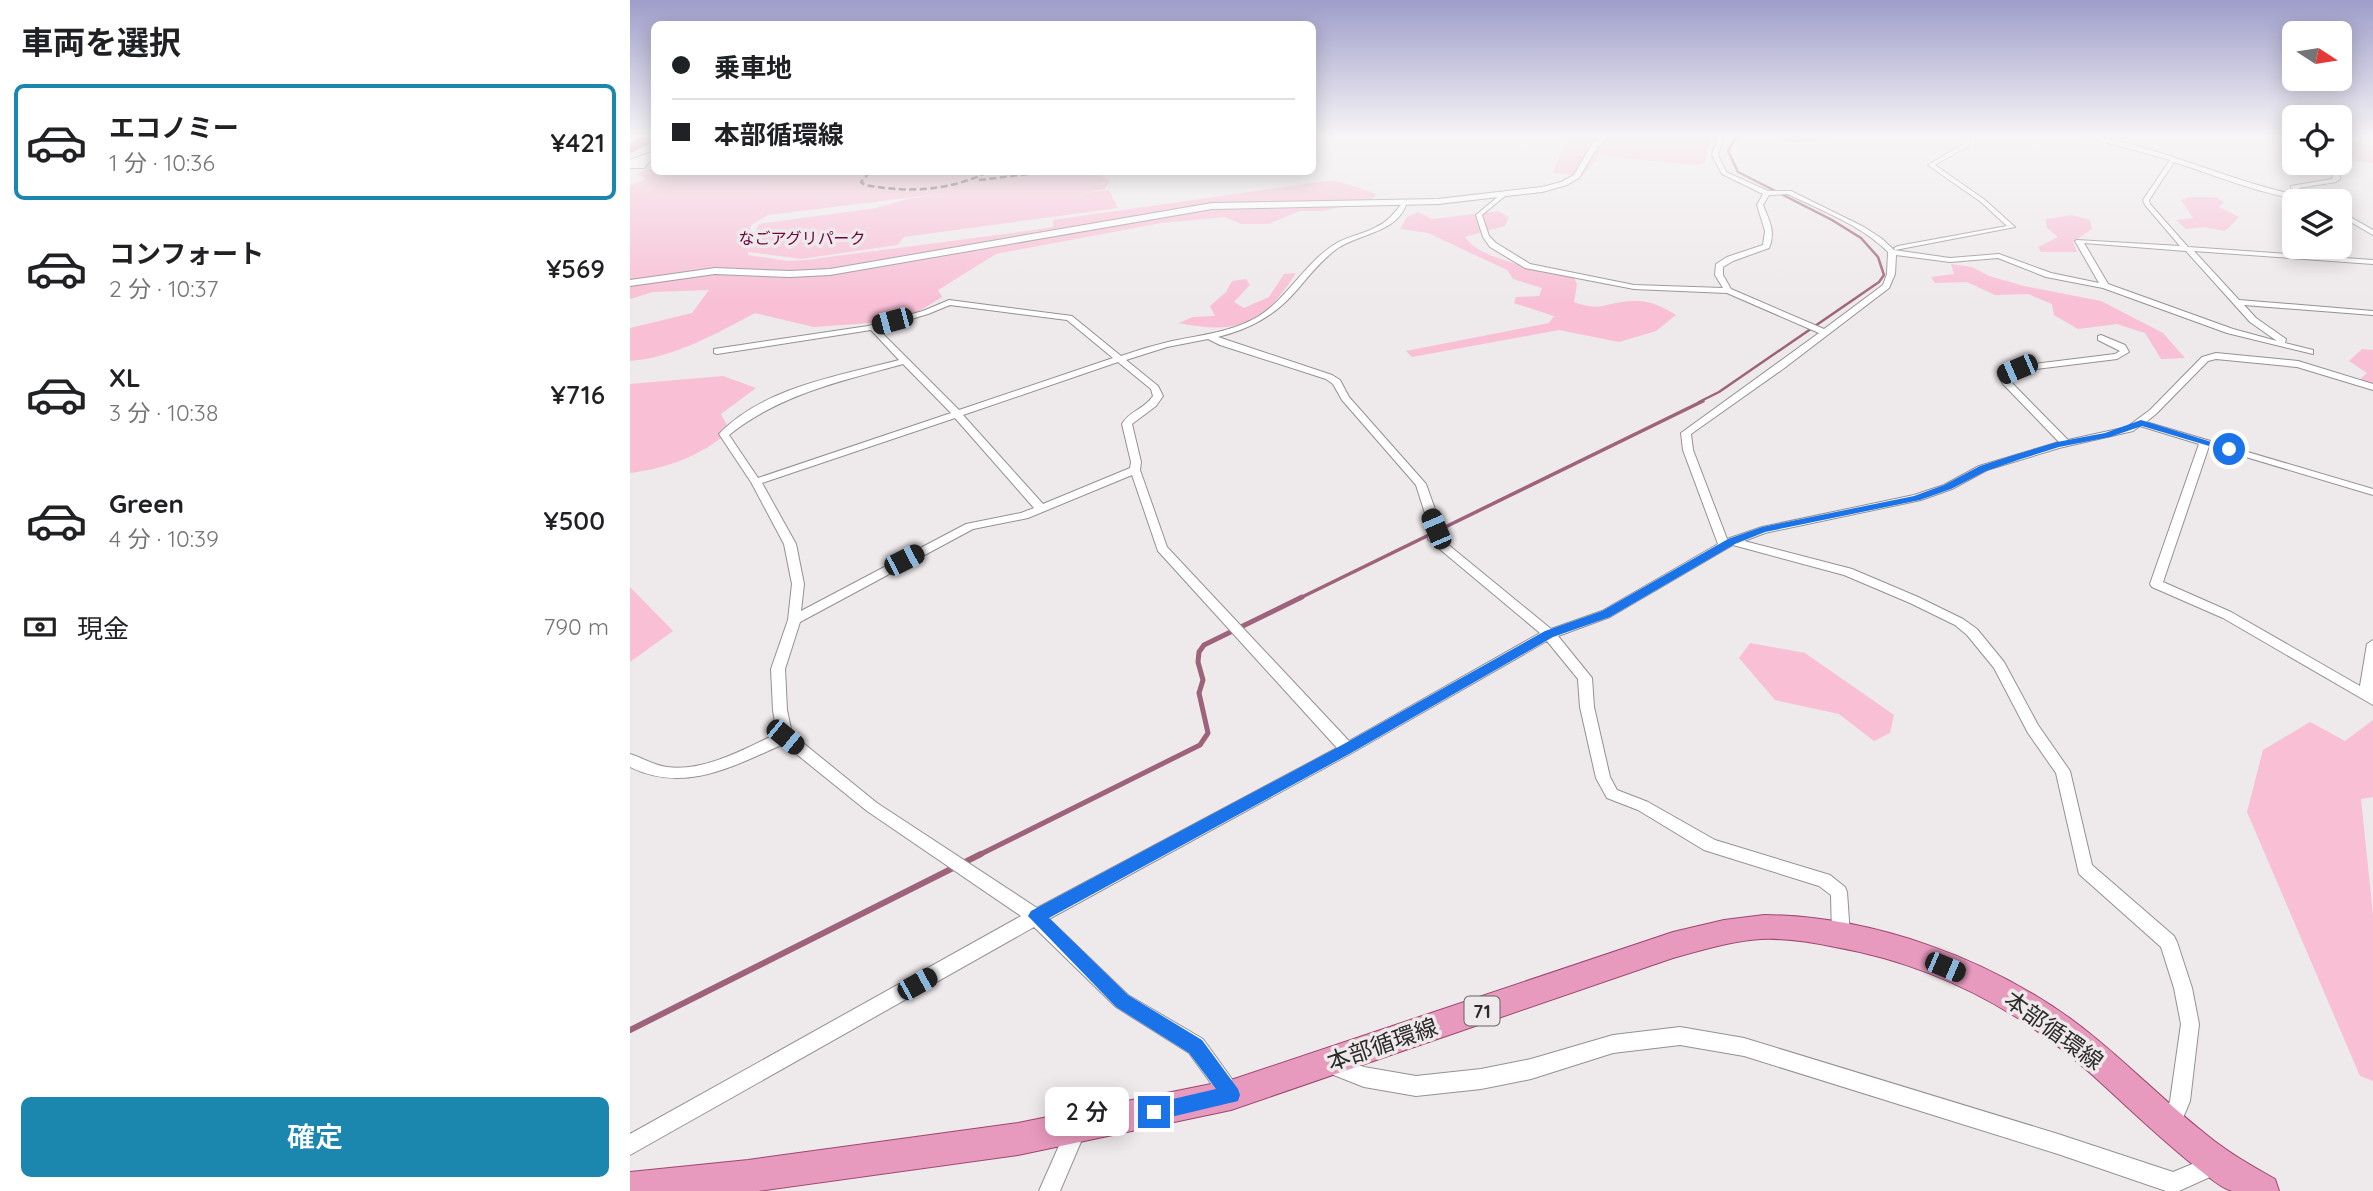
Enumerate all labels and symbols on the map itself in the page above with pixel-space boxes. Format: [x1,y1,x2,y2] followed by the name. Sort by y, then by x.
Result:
[2282,21,2352,91] north arrow
[738,228,866,248] park label: なごアグリパーク
[869,305,916,337] car
[1994,351,2041,387] car
[2213,433,2245,465] route start
[1419,506,1454,552] car
[881,541,928,579] car
[763,716,808,758] car
[1922,949,1969,985] car
[894,965,941,1003] car
[1999,984,2109,1076] street label: 本部循環線
[1464,996,1500,1026] road number: 71
[1323,1012,1441,1076] street label: 本部循環線
[1046,1088,1130,1136] callout: 2 分
[1138,1096,1170,1128] route end

